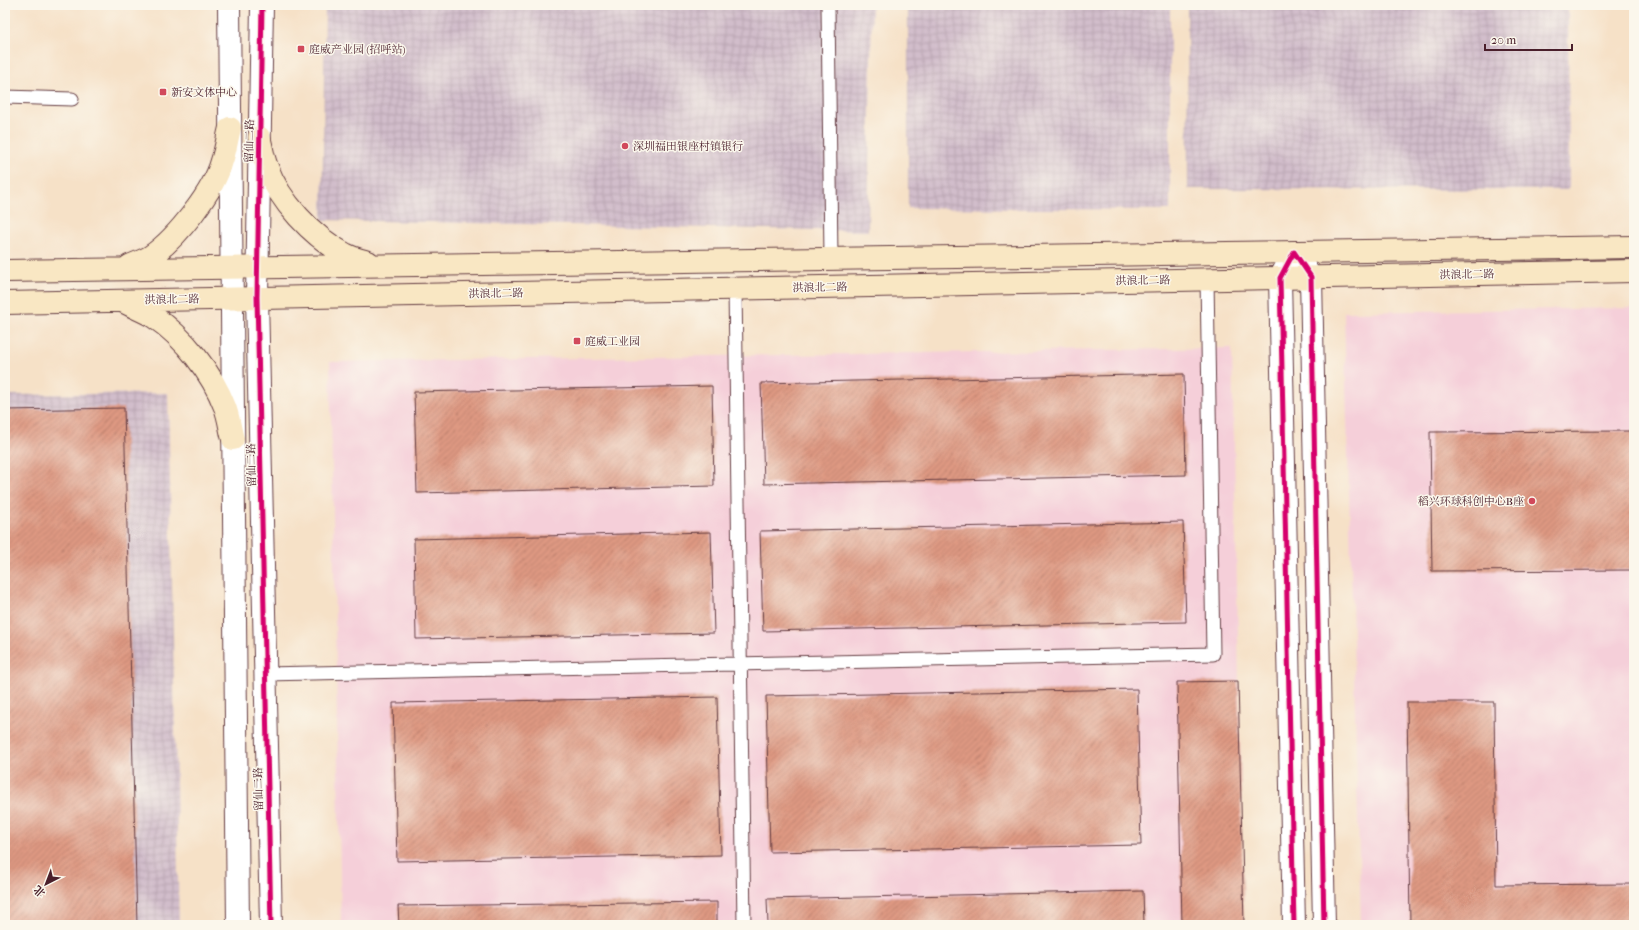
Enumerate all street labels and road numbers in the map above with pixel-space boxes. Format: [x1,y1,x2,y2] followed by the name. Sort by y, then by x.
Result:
[243,119,256,163] street label: 留仙二路
[1439,268,1495,281] street label: 洪浪北二路
[1115,274,1171,287] street label: 洪浪北二路
[792,281,848,294] street label: 洪浪北二路
[468,287,524,300] street label: 洪浪北二路
[144,293,200,306] street label: 洪浪北二路
[245,443,258,487] street label: 留仙二路
[252,767,265,811] street label: 留仙二路

